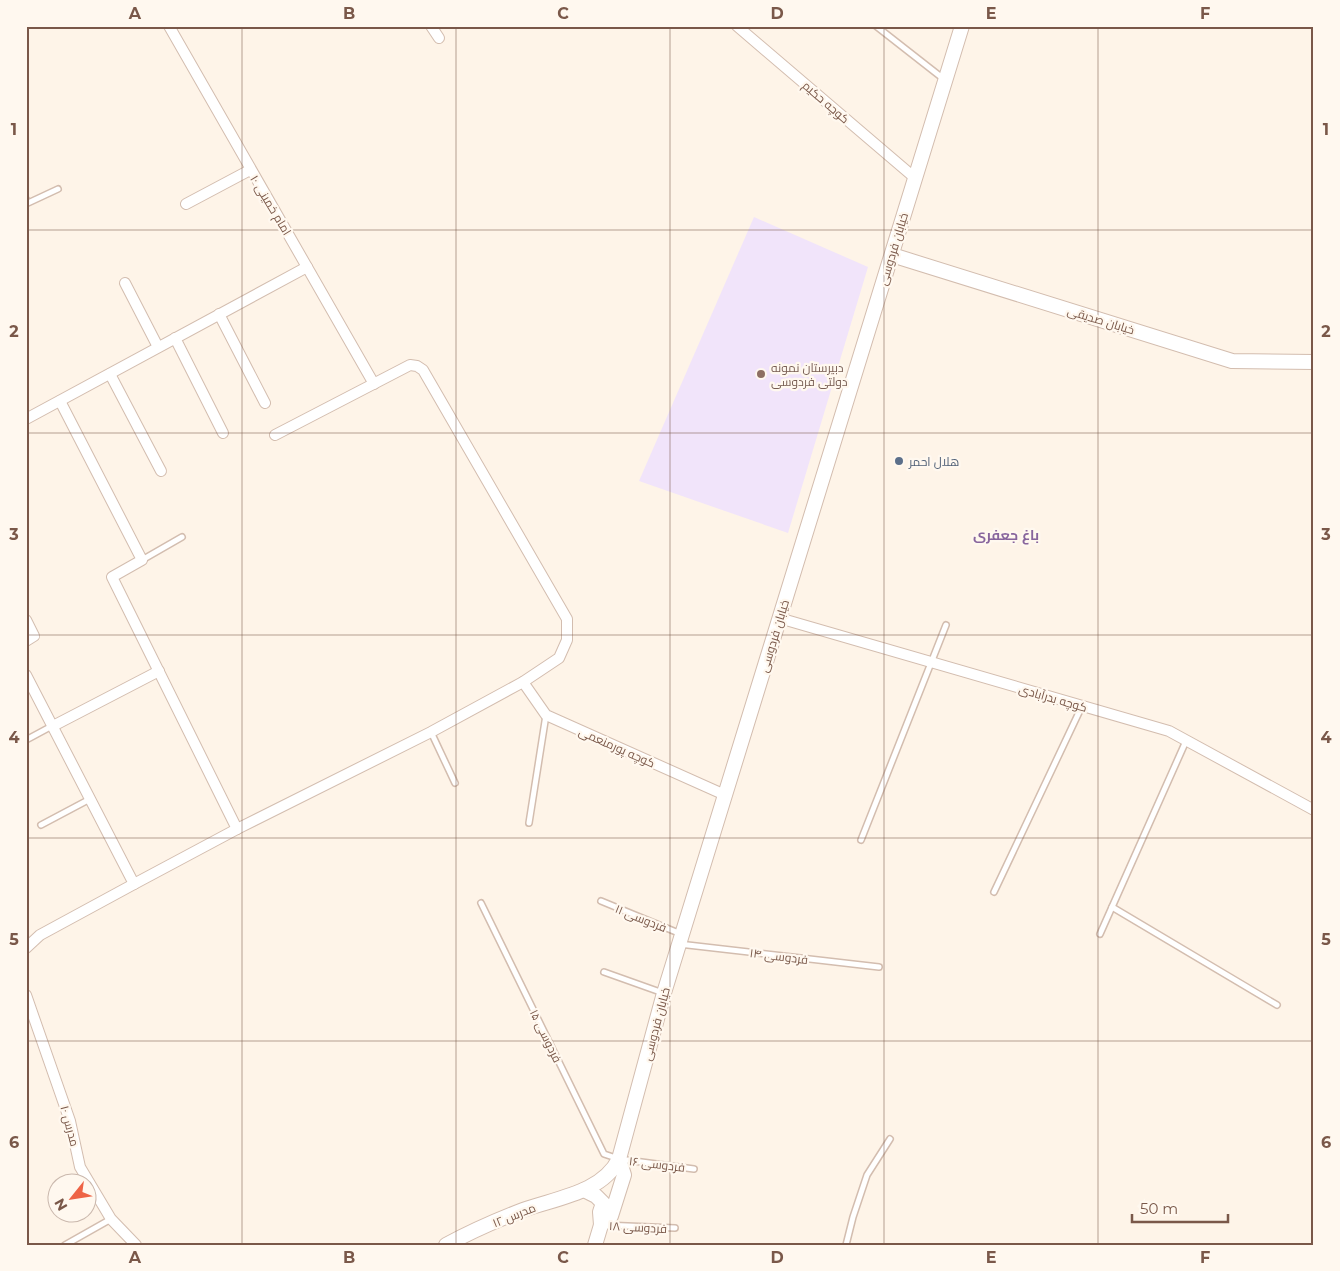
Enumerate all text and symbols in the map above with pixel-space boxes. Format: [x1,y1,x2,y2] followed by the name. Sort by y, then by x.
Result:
[128,4,142,23] text: A
[343,4,355,23] text: B
[557,4,569,23] text: C
[770,4,784,23] text: D
[986,4,996,23] text: E
[1200,4,1210,23] text: F
[798,78,852,128] street label: کوچه حکیم
[11,120,17,139] text: 1
[1323,120,1329,139] text: 1
[246,172,295,238] street label: امام خمینی ۱۰
[875,211,911,287] street label: خیابان فردوسی
[1066,303,1136,337] street label: خیابان صدیقی
[9,322,19,341] text: 2
[1321,322,1331,341] text: 2
[771,360,848,389] place label: دبیرستان نمونه دولتی فردوسی
[755,368,767,380] marker: دبیرستان نمونه دولتی فردوسی
[908,454,959,469] place label: هلال احمر
[893,455,905,467] marker: هلال احمر
[8,525,19,544] text: 3
[1320,525,1331,544] text: 3
[973,526,1039,545] district label: باغ جعفری
[756,598,792,674] street label: خیابان فردوسی
[1017,681,1089,717] street label: کوچه بدرآبادی
[576,723,658,772] street label: کوچه پورمنعمی
[8,728,20,747] text: 4
[1320,728,1332,747] text: 4
[613,901,669,935] street label: فردوسی ۱۱
[9,930,19,949] text: 5
[1321,930,1331,949] text: 5
[749,945,809,967] street label: فردوسی ۱۴
[639,986,673,1062] street label: خیابان فردوسی
[527,1007,565,1065] street label: فردوسی ۱۵
[57,1104,83,1148] street label: مدرس ۱۰
[9,1133,19,1152] text: 6
[1321,1133,1331,1152] text: 6
[628,1153,686,1175] street label: فردوسی ۱۶
[48,1174,98,1224] north arrow
[1132,1191,1229,1223] scale bar
[50,1195,71,1214] text: N
[1140,1199,1178,1218] text: 50 m
[490,1200,538,1230] street label: مدرس ۱۲
[609,1218,667,1236] street label: فردوسی ۱۸
[128,1248,142,1267] text: A
[343,1248,355,1267] text: B
[557,1248,569,1267] text: C
[770,1248,784,1267] text: D
[986,1248,996,1267] text: E
[1200,1248,1210,1267] text: F

